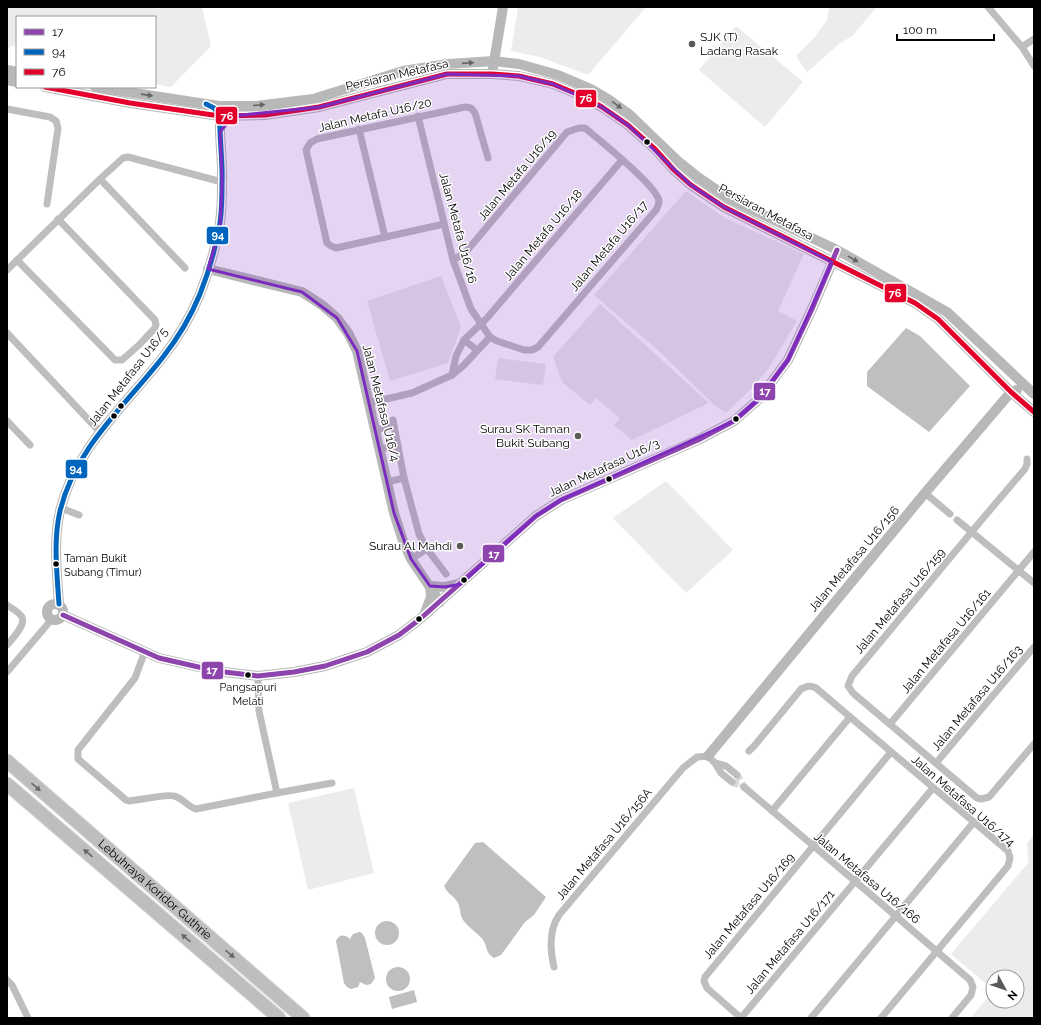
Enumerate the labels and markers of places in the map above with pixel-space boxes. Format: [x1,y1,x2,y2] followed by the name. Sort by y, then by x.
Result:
[700,30,779,58] place label: SJK (T) Ladang Rasak
[687,39,697,49] marker: SJK (T) Ladang Rasak
[642,137,652,147] unlabelled marker
[116,401,126,411] unlabelled marker
[109,411,119,421] unlabelled marker
[731,414,741,424] unlabelled marker
[480,422,570,450] place label: Surau SK Taman Bukit Subang
[573,431,583,441] marker: Surau SK Taman Bukit Subang
[604,474,614,484] unlabelled marker
[369,539,452,553] place label: Surau Al Mahdi
[455,541,465,551] marker: Surau Al Mahdi
[64,552,141,579] place label: Taman Bukit Subang (Timur)
[51,559,61,569] marker: Taman Bukit Subang (Timur)
[459,575,469,585] unlabelled marker
[414,614,424,624] unlabelled marker
[243,670,253,680] marker: Pangsapuri Melati
[220,681,276,708] place label: Pangsapuri Melati

